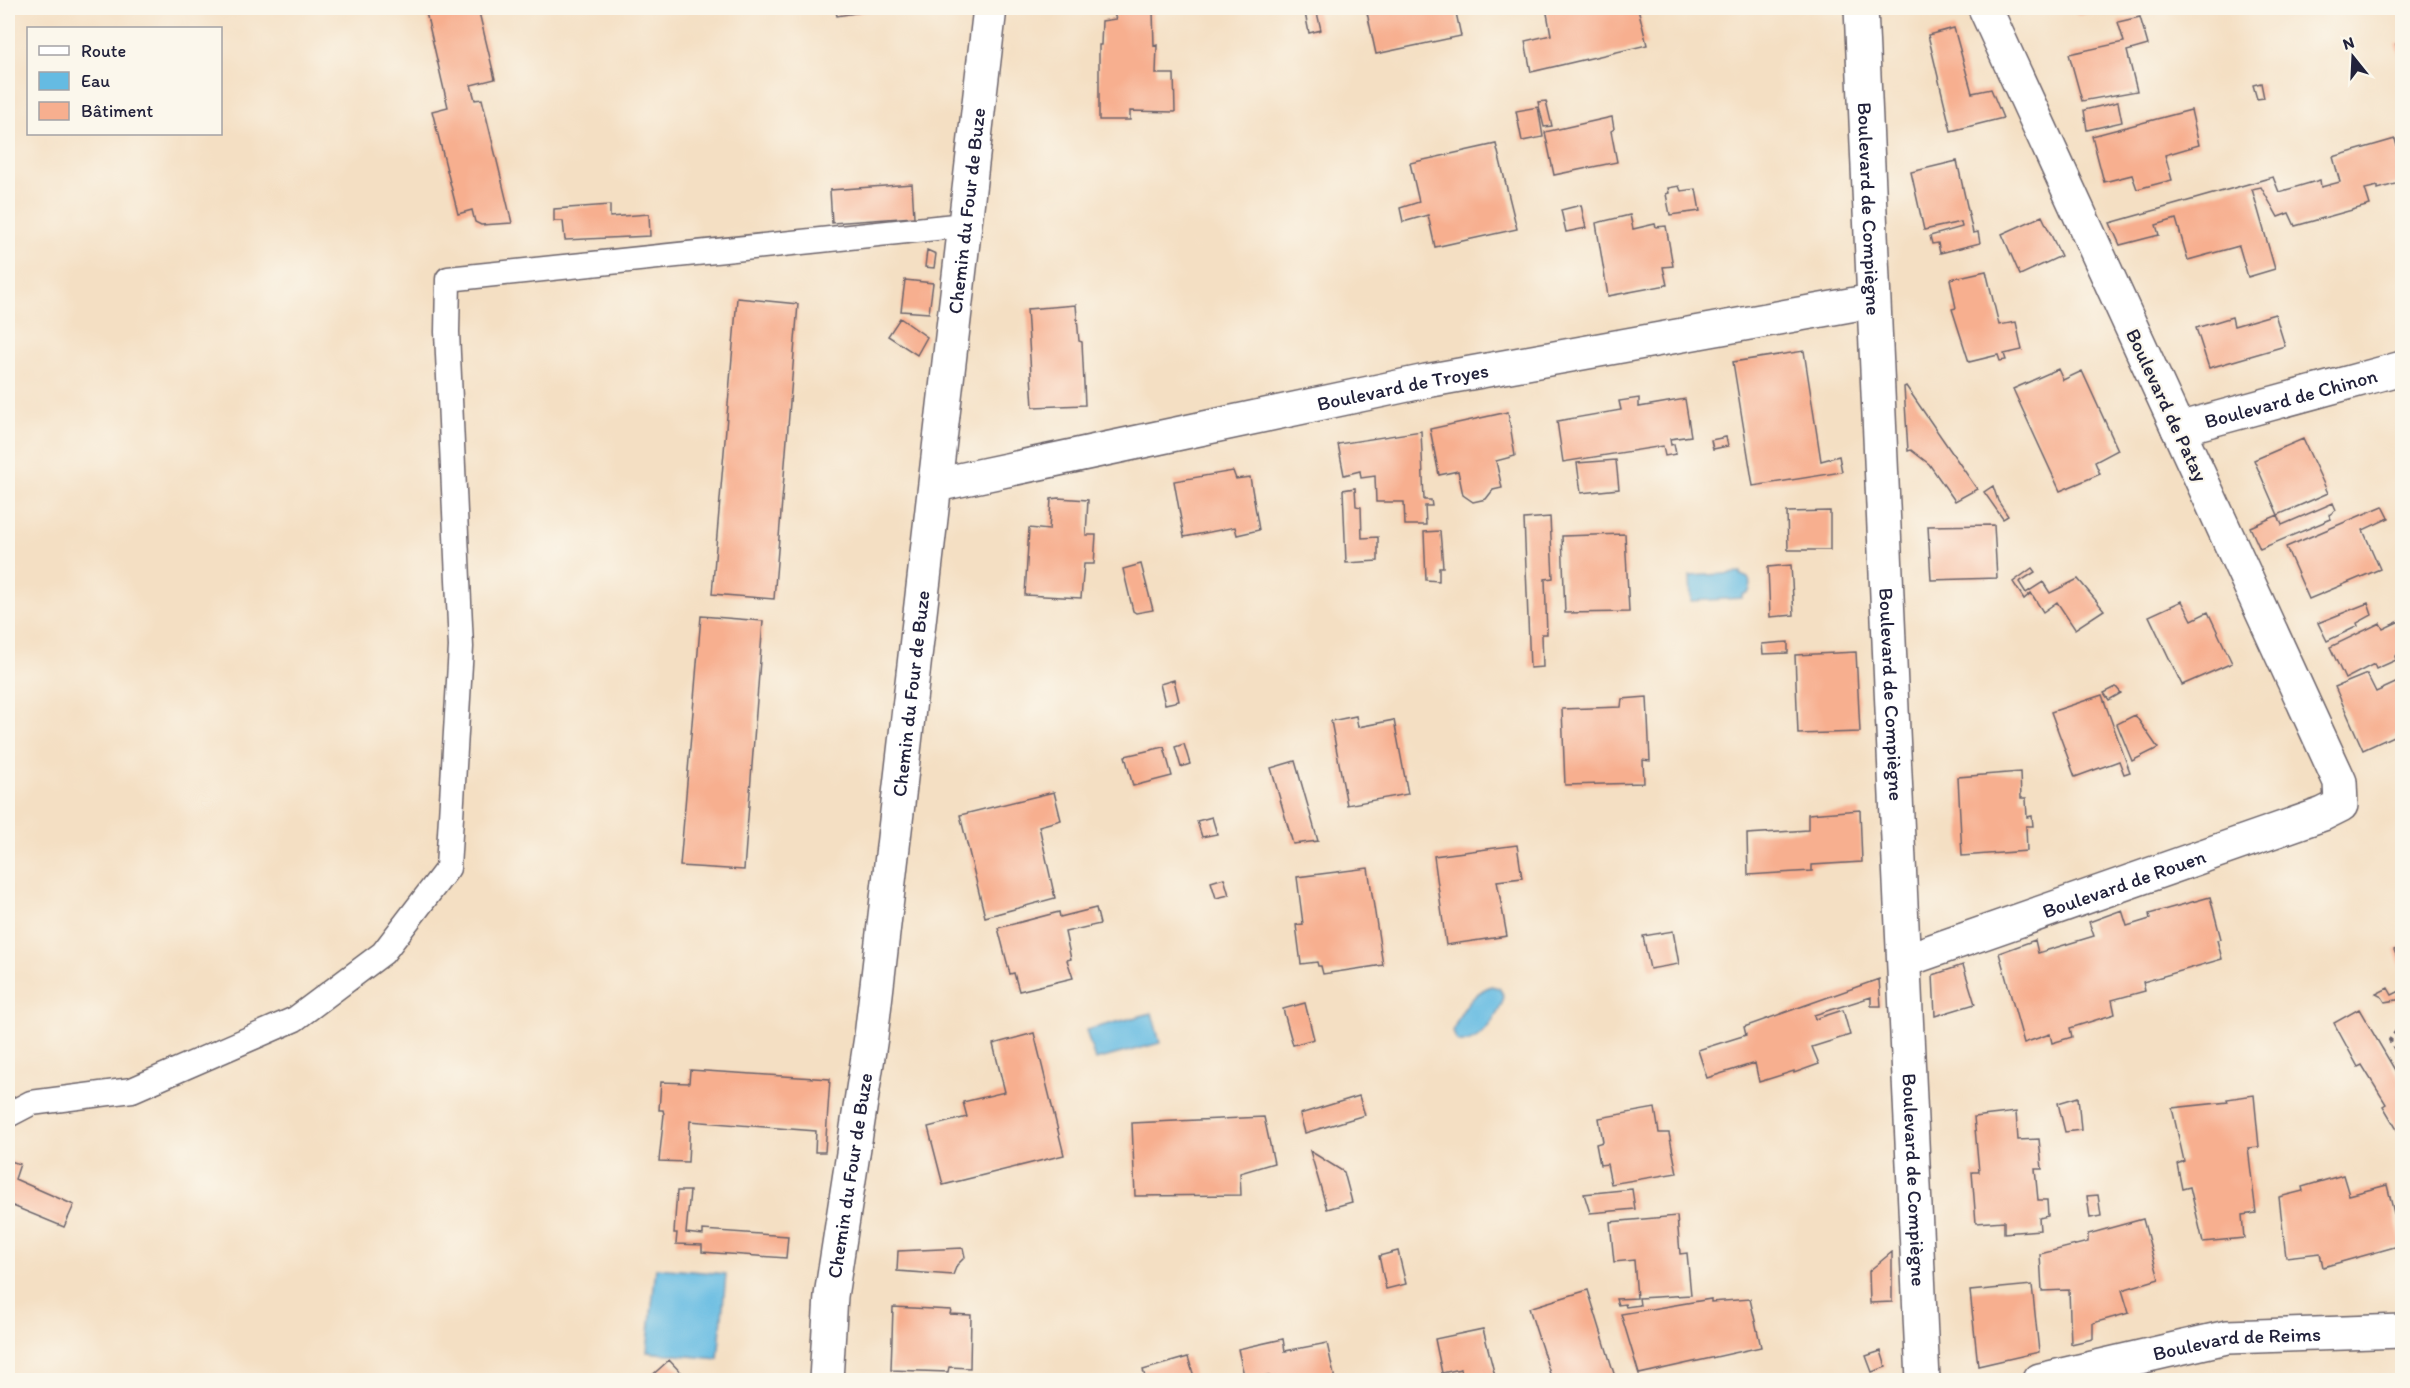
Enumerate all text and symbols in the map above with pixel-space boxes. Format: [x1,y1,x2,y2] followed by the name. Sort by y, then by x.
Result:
[27,27,222,135] legend
[2323,27,2383,87] north arrow
[2340,33,2357,54] text: N
[81,40,126,62] text: Route
[81,70,110,92] text: Eau
[81,100,154,122] text: Bâtiment
[1853,102,1886,316] street label: Boulevard de Compiègne
[943,106,990,315] street label: Chemin du Four de Buze
[2121,325,2213,486] street label: Boulevard de Patay
[1315,358,1491,416] street label: Boulevard de Troyes
[2202,363,2380,433] street label: Boulevard de Chinon
[1874,587,1908,802] street label: Boulevard de Compiègne
[887,589,935,798] street label: Chemin du Four de Buze
[2039,844,2209,923] street label: Boulevard de Rouen
[822,1071,877,1280] street label: Chemin du Four de Buze
[1897,1073,1931,1287] street label: Boulevard de Compiègne
[2150,1322,2322,1366] street label: Boulevard de Reims

